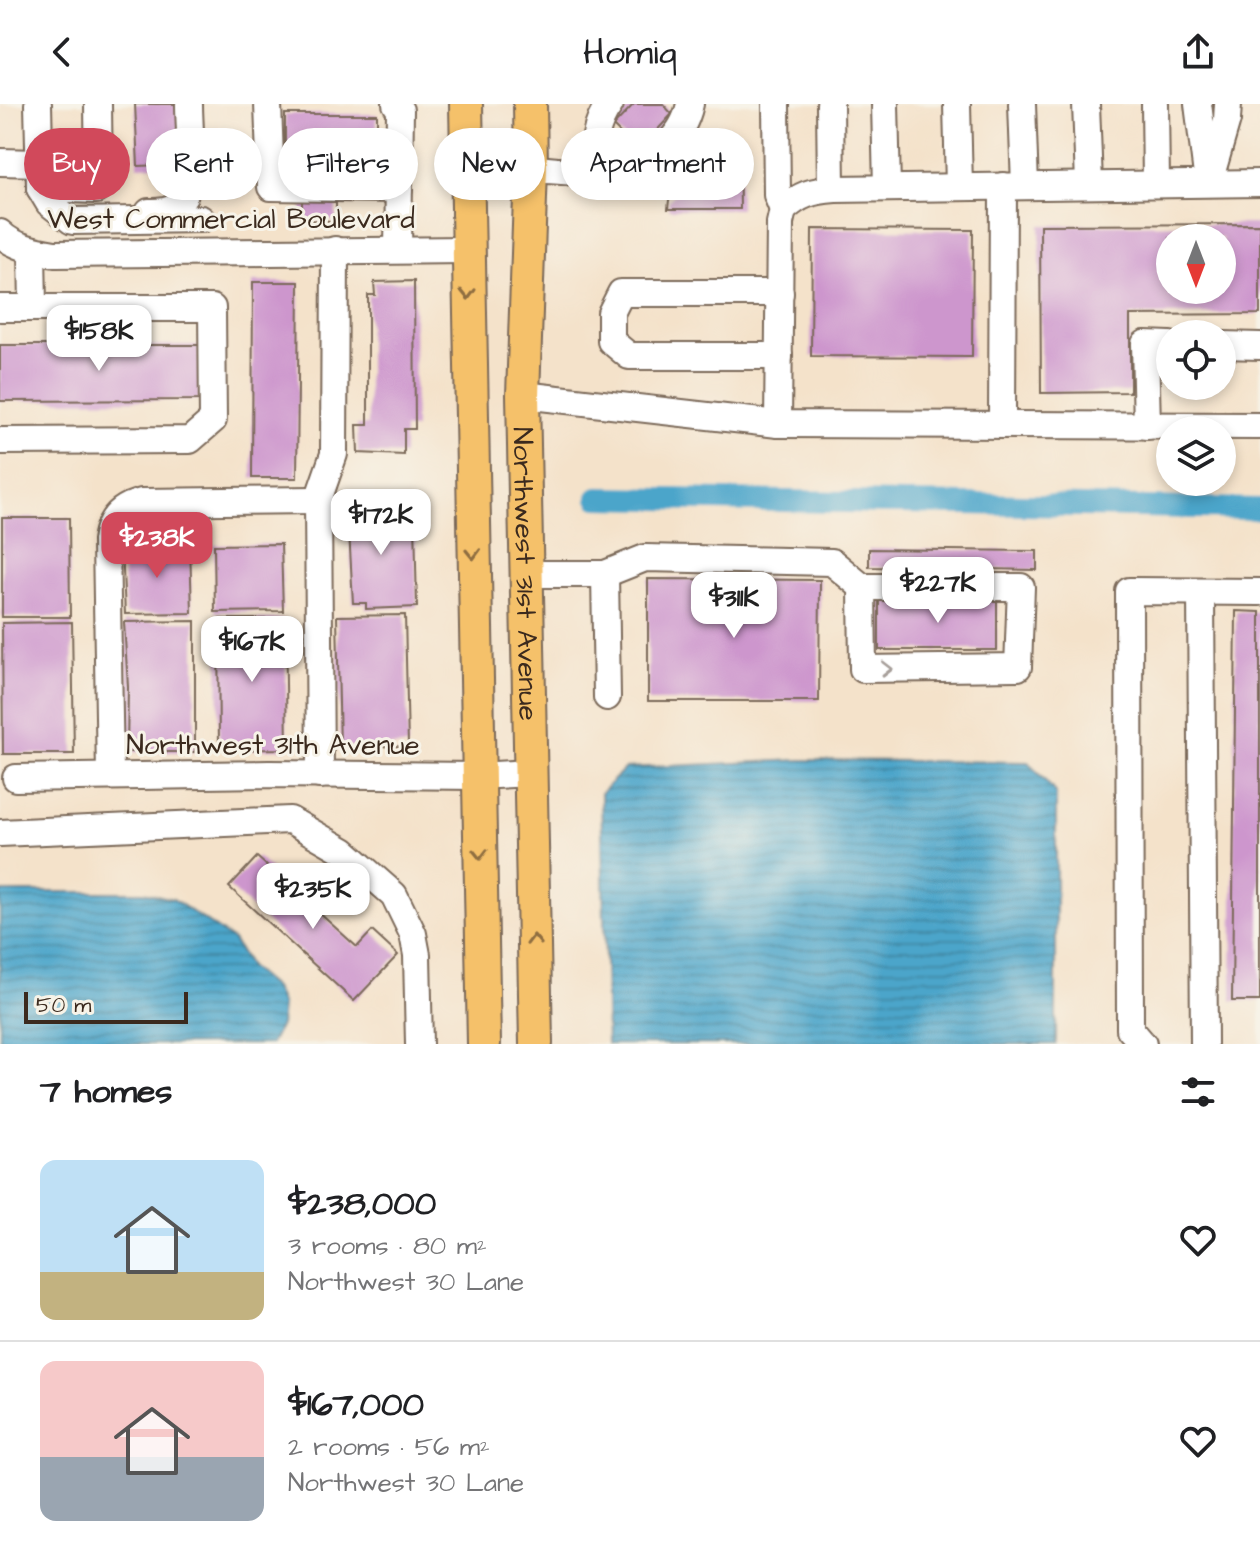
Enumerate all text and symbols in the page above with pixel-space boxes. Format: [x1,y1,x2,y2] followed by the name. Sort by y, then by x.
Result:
[583,27,677,78] text: Homiq
[40,30,84,74] icon: back
[1176,30,1220,74] icon: share
[24,128,130,200] chip: Buy
[146,128,262,200] chip: Rent
[278,128,418,200] chip: Filters
[434,128,545,200] chip: New
[561,128,754,200] chip: Apartment
[47,200,415,239] street label: West Commercial Boulevard
[1156,224,1236,304] north arrow
[1156,224,1236,496] map controls
[459,288,477,301] one-way arrow
[43,305,155,373] pin: $158K
[65,313,133,349] text: $158K
[1156,320,1236,400] button: locate
[1156,416,1236,496] button: layers
[503,427,548,721] street label: Northwest 31st Avenue
[325,489,437,557] pin: $172K
[349,497,413,533] text: $172K
[101,512,213,580] pin: $238K
[119,520,195,556] text: $238K
[465,548,482,561] one-way arrow
[882,557,994,625] pin: $227K
[900,565,976,601] text: $227K
[678,572,790,640] pin: $311K
[709,580,759,616] text: $311K
[196,616,308,684] pin: $167K
[219,624,285,660] text: $167K
[881,660,894,678] one-way arrow
[126,726,420,765] street label: Northwest 31th Avenue
[471,848,488,861] one-way arrow
[257,863,369,931] pin: $235K
[275,871,351,907] text: $235K
[525,933,542,946] one-way arrow
[24,988,188,1024] scale bar
[36,990,91,1021] text: 50 m
[40,1068,172,1116] text: 7 homes
[1176,1070,1220,1114] icon: filters
[288,1180,436,1228] text: $238,000
[104,1192,200,1288] icon: home
[1176,1218,1220,1262] icon: heart
[288,1228,487,1264] text: 3 rooms · 80 m²
[288,1264,524,1300] text: Northwest 30 Lane
[288,1381,424,1429] text: $167,000
[104,1393,200,1489] icon: home
[1176,1419,1220,1463] icon: heart
[288,1429,490,1465] text: 2 rooms · 56 m²
[288,1465,524,1501] text: Northwest 30 Lane

